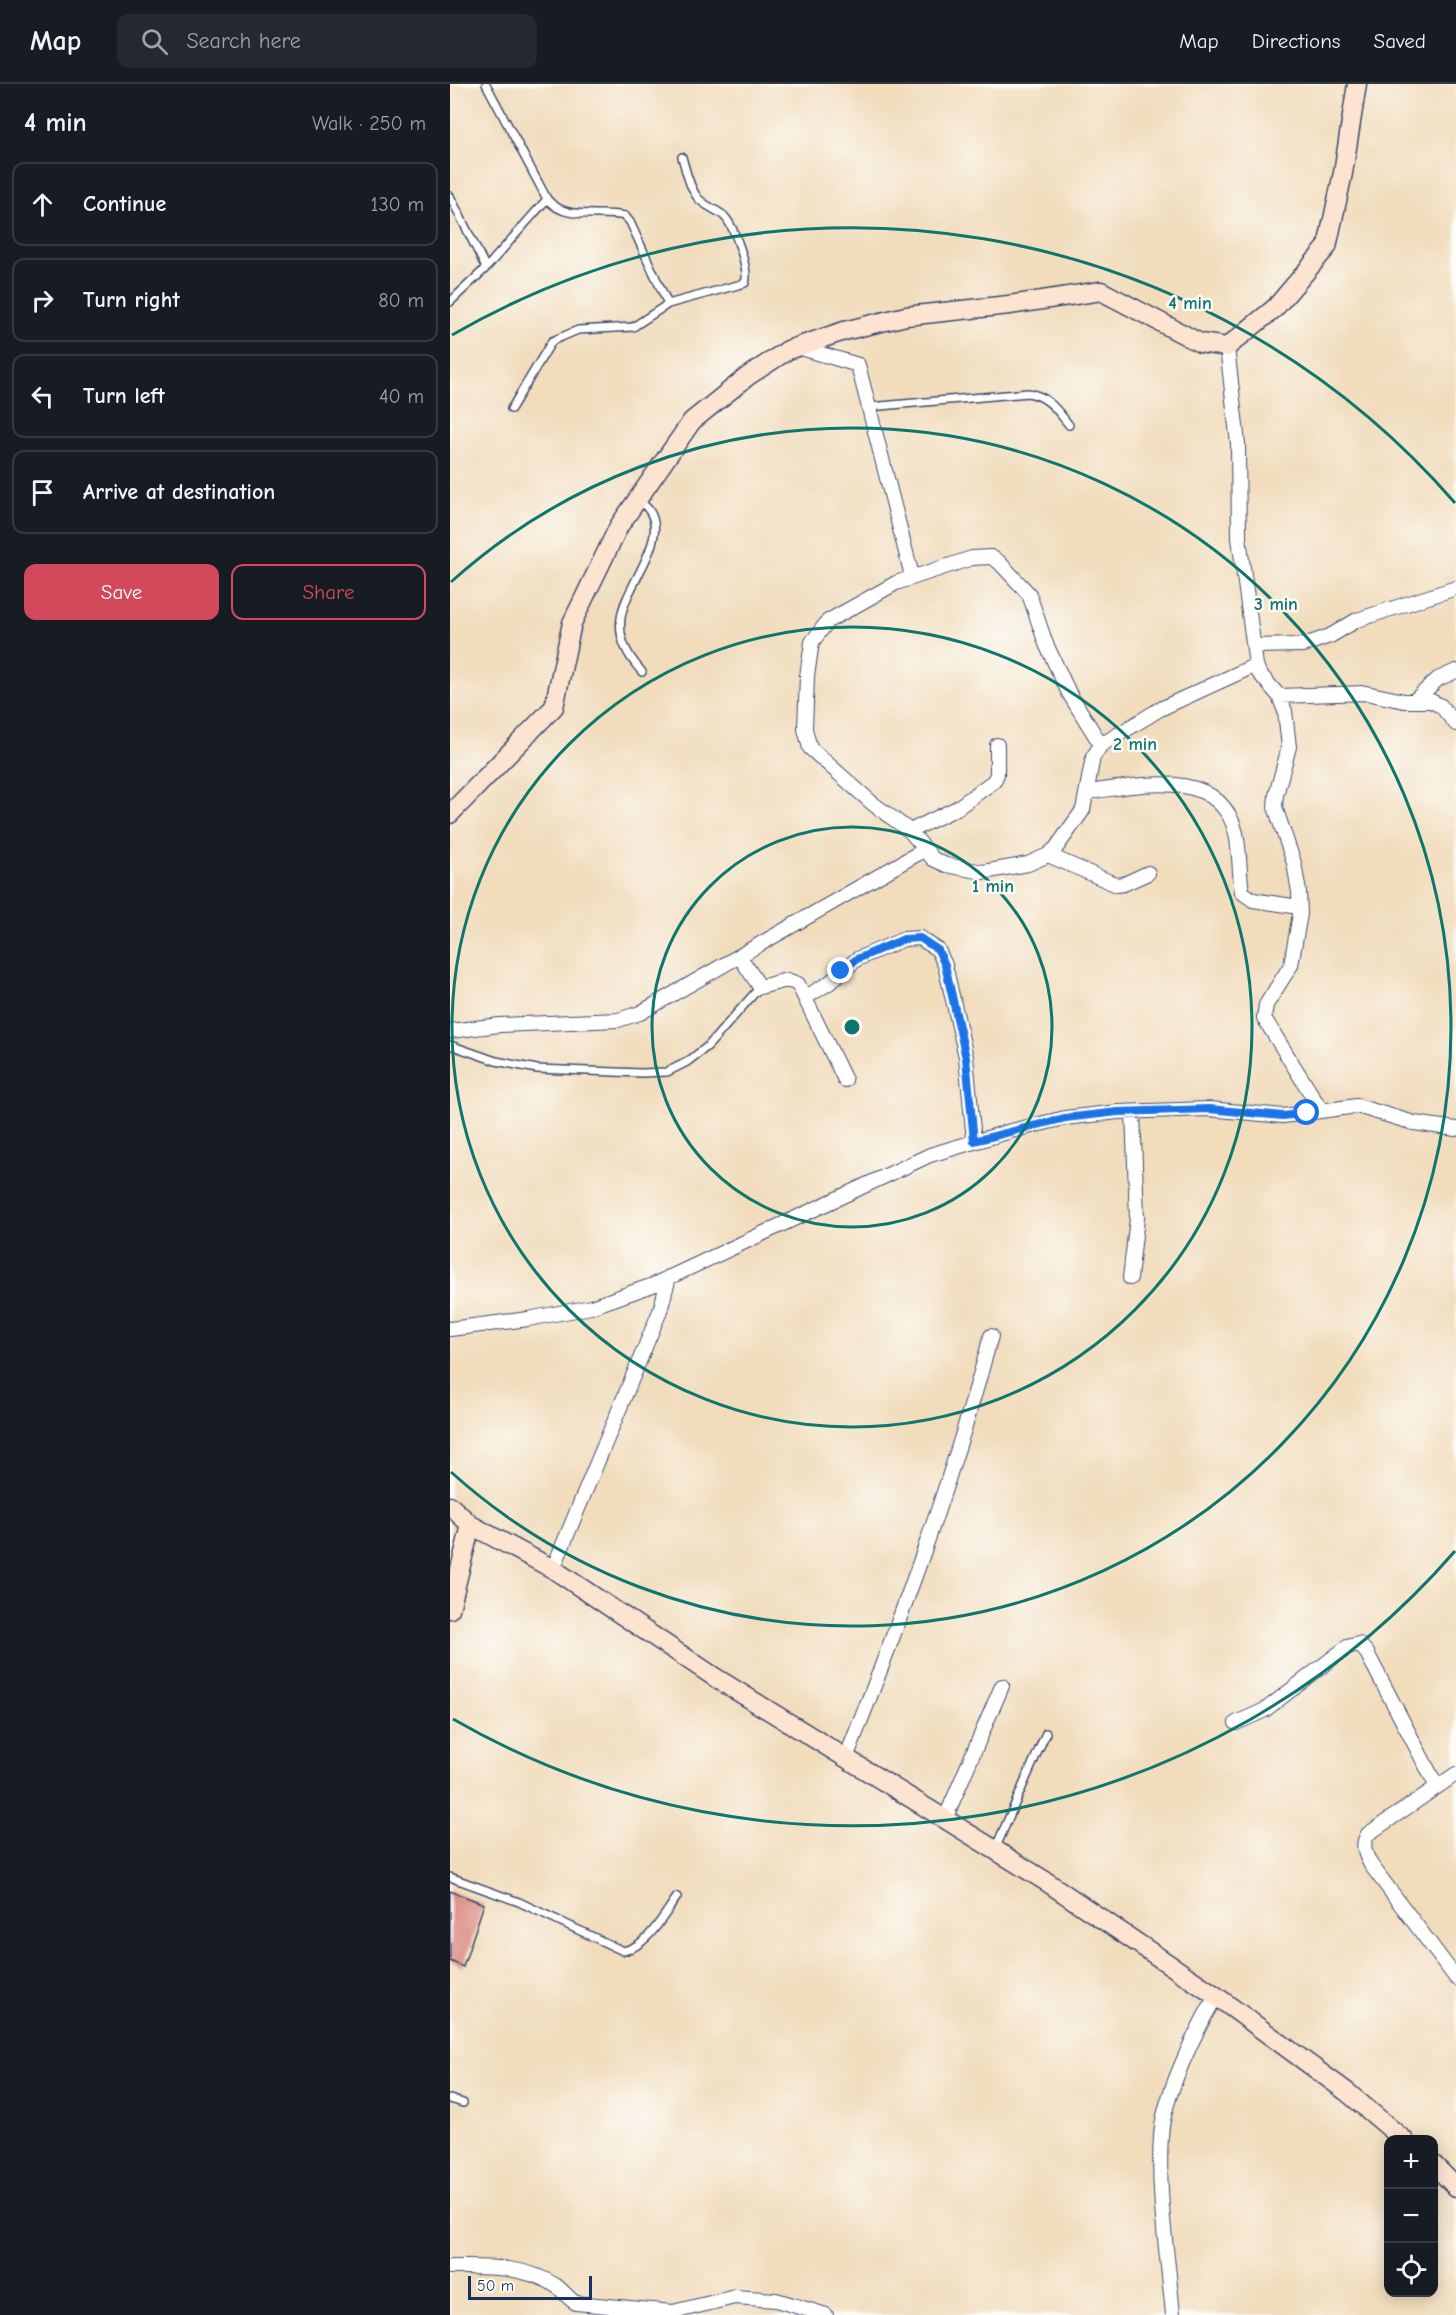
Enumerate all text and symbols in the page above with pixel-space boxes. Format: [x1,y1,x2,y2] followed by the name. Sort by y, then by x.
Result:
[117,14,537,68] search box
[30,25,81,57] text: Map
[138,25,171,58] icon: search
[186,28,301,54] text: Search here
[1179,29,1219,53] text: Map
[1252,29,1341,53] text: Directions
[1374,29,1426,53] text: Saved
[24,108,87,138] text: 4 min
[312,112,426,135] text: Walk · 250 m
[26,188,59,221] icon: ahead
[83,191,166,217] text: Continue
[371,193,424,216] text: 130 m
[26,284,59,317] icon: right
[83,287,180,313] text: Turn right
[378,289,424,312] text: 80 m
[1168,293,1212,314] text: 4 min
[26,380,59,413] icon: left
[83,383,165,409] text: Turn left
[379,385,424,408] text: 40 m
[26,476,59,509] icon: arrive
[83,479,275,505] text: Arrive at destination
[24,564,219,620] button: Save
[231,564,426,620] button: Share
[1254,594,1298,615] text: 3 min
[1113,734,1157,755] text: 2 min
[972,876,1014,897] text: 1 min
[827,957,853,983] route end
[842,1017,862,1037] centre of rings
[1293,1099,1319,1125] route start
[1384,2135,1438,2297] map controls
[1384,2135,1438,2189] button: +
[1384,2189,1438,2243] button: −
[1384,2243,1438,2297] button: locate
[468,2273,592,2300] scale bar
[477,2277,514,2295] text: 50 m

